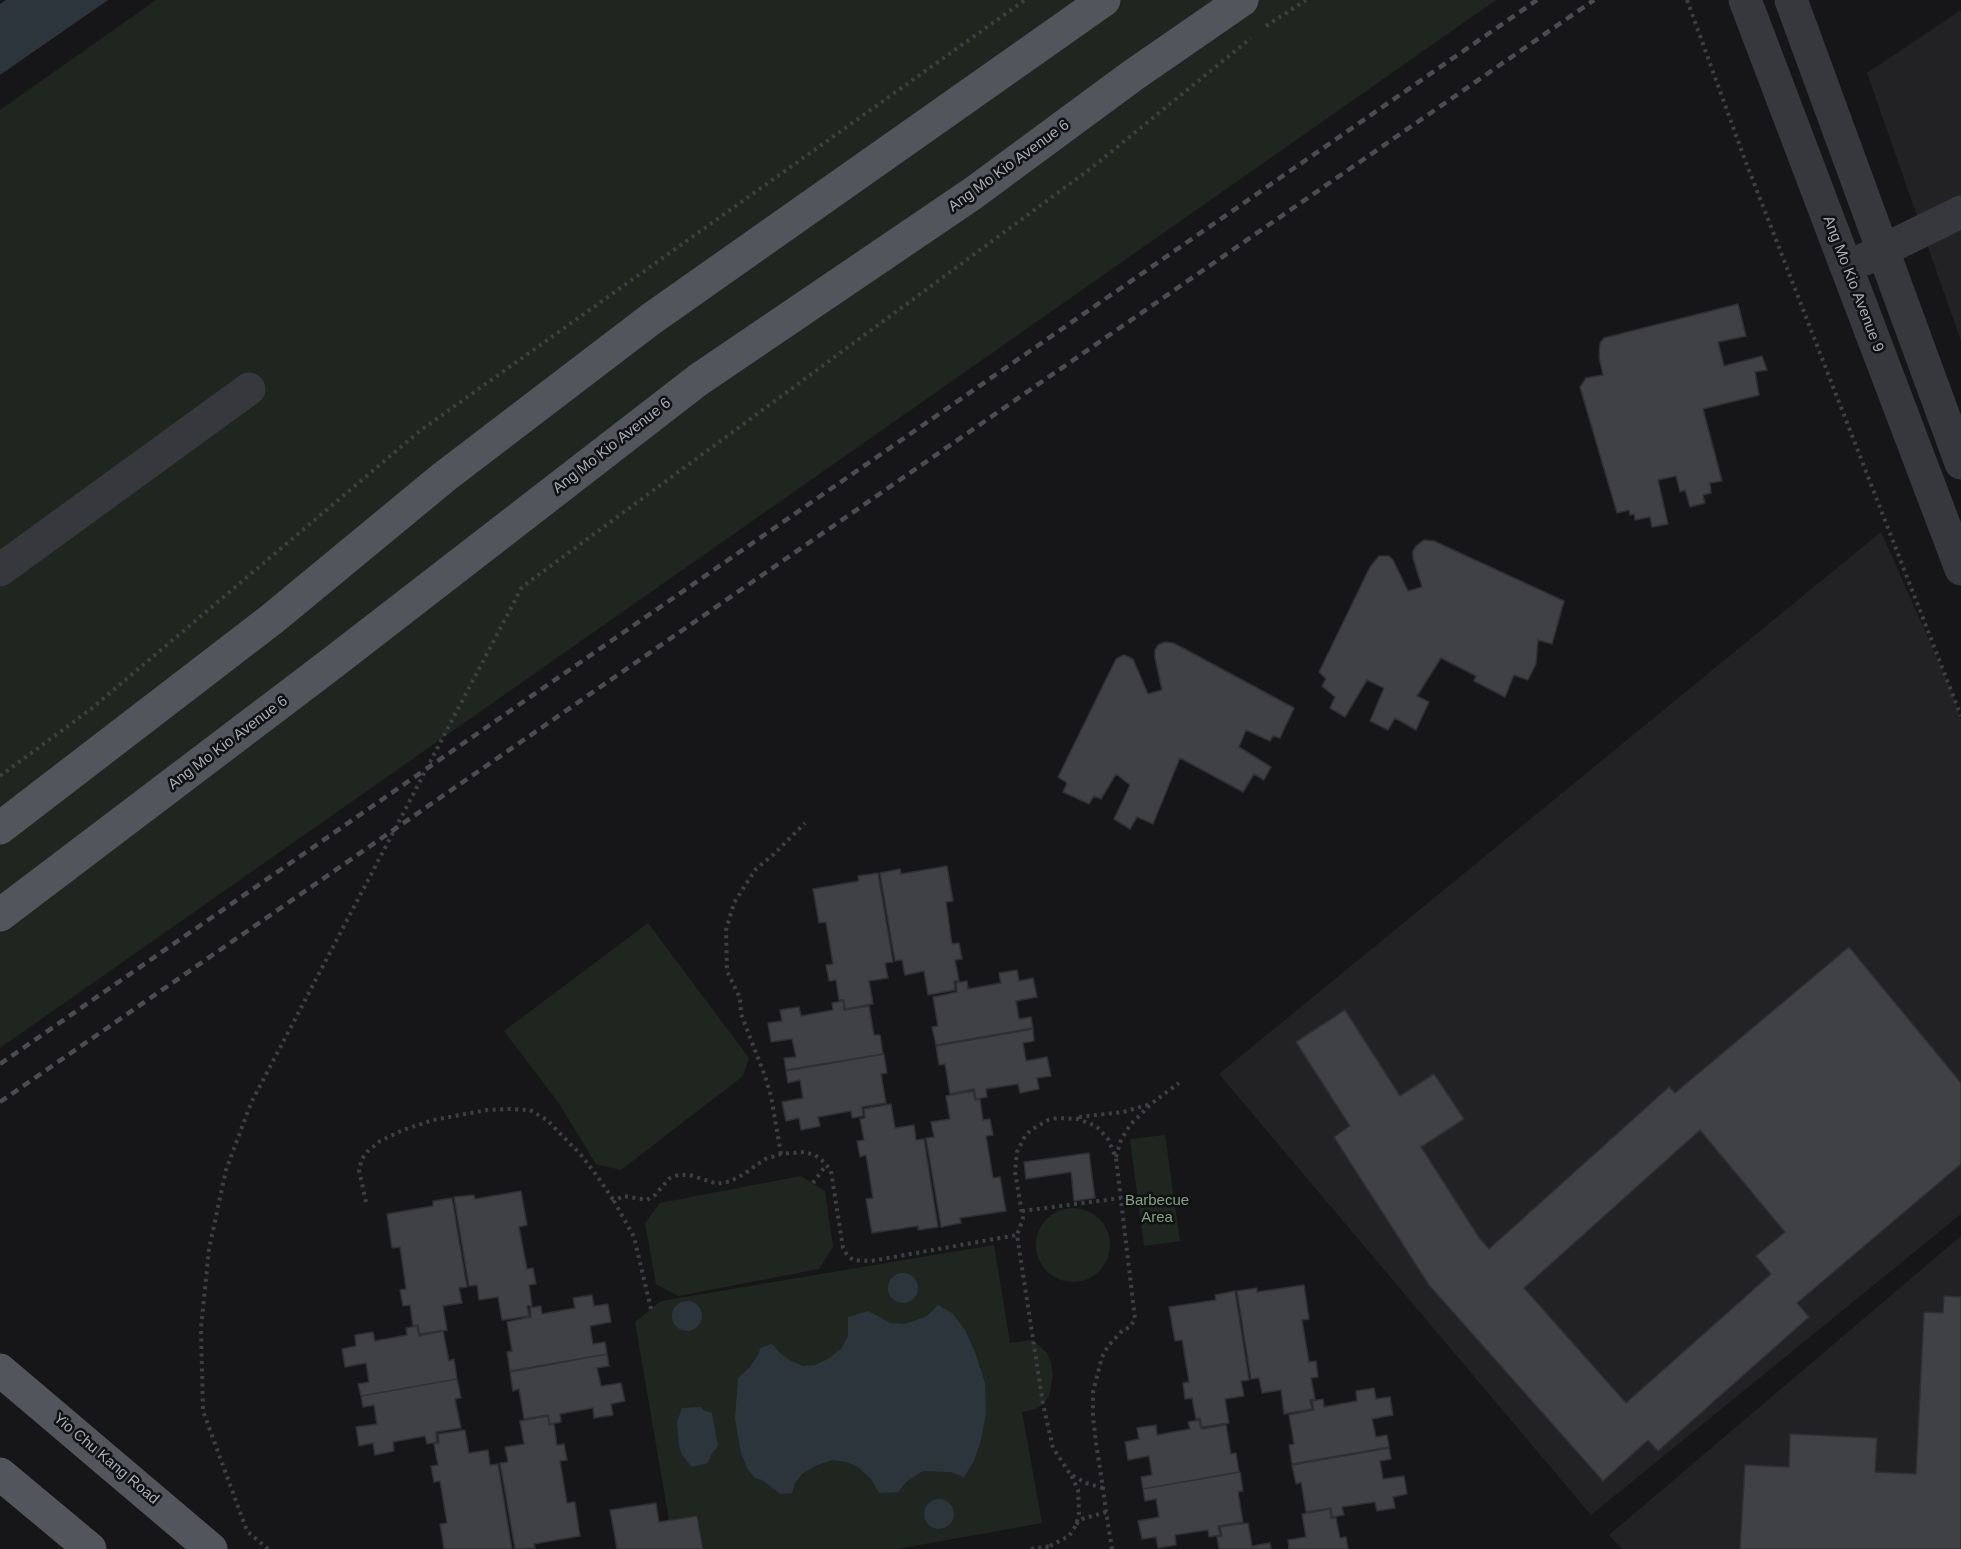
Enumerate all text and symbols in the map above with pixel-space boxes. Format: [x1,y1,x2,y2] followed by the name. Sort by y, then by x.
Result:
[945,116,1073,216] street label: Ang Mo Kio Avenue 6
[1819,213,1887,355] street label: Ang Mo Kio Avenue 9
[549,394,675,498] street label: Ang Mo Kio Avenue 6
[165,692,291,794] street label: Ang Mo Kio Avenue 6
[1125,1192,1189,1227] park label: Barbecue Area
[50,1410,162,1508] street label: Yio Chu Kang Road

